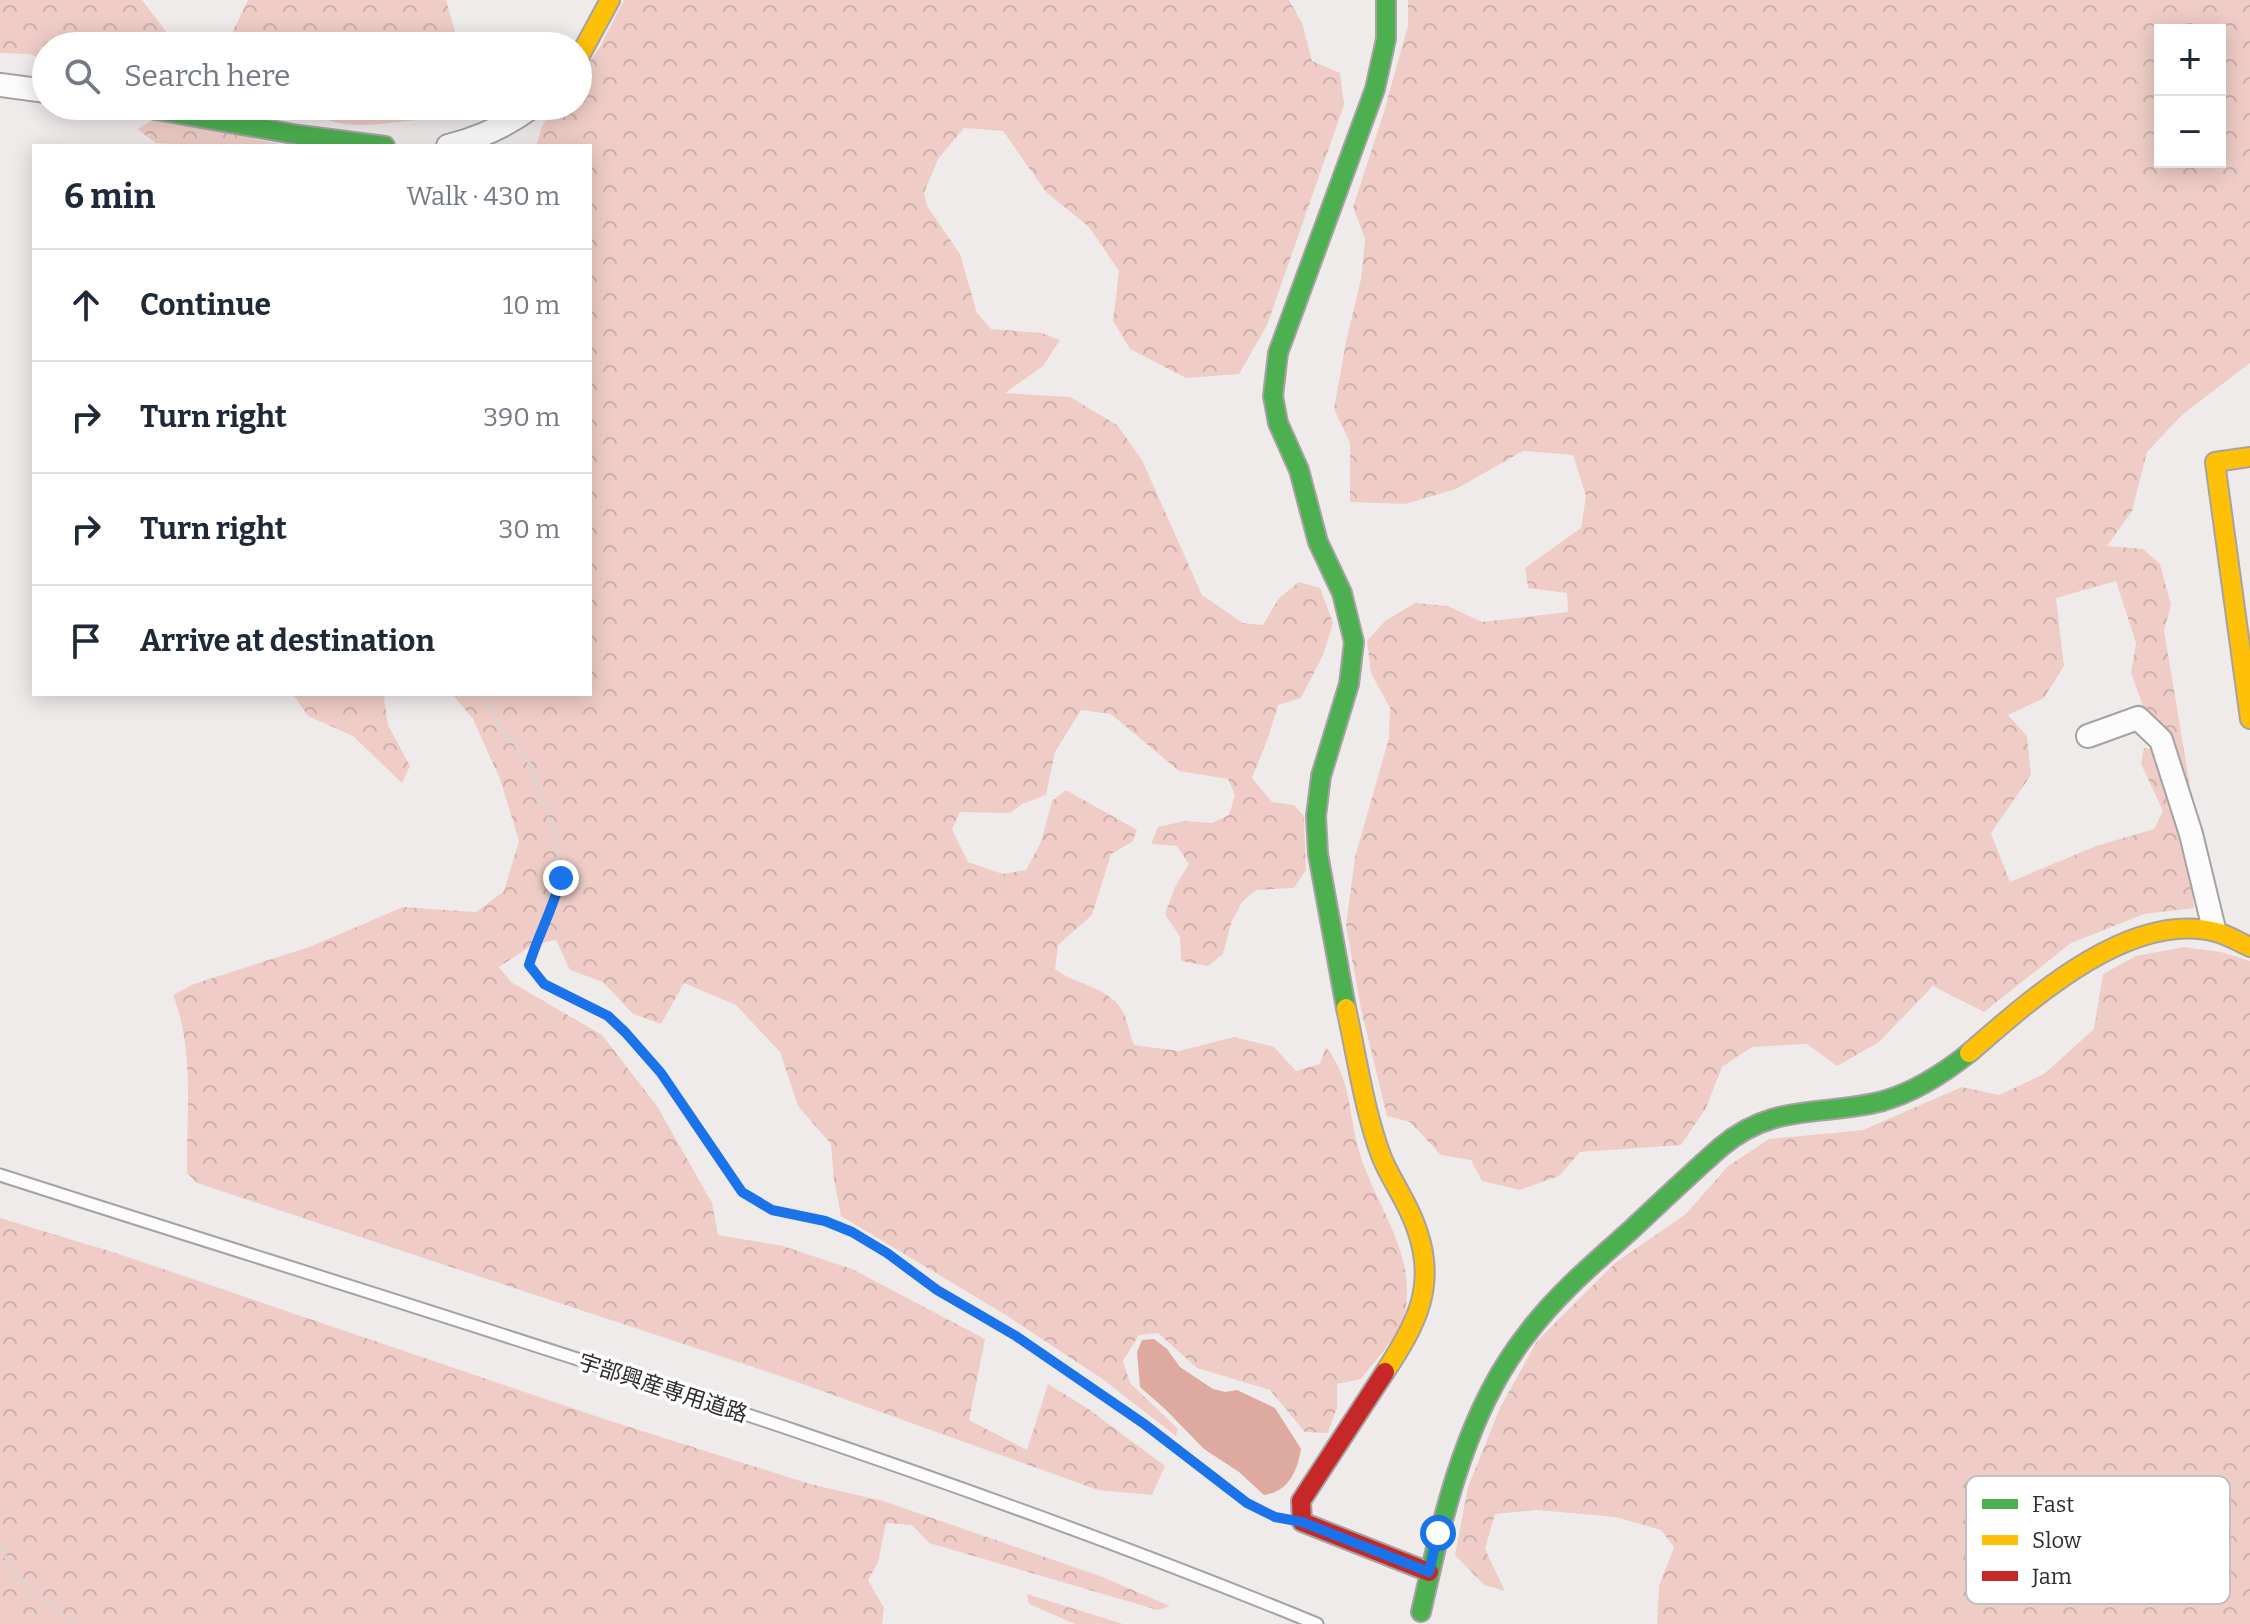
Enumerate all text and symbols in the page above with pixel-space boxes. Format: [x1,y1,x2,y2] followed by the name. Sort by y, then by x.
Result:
[2154,24,2226,168] map controls
[2154,24,2226,96] button: +
[32,32,592,120] search box
[60,54,104,98] icon: search
[124,58,291,94] text: Search here
[2154,96,2226,168] button: −
[64,176,155,217] text: 6 min
[407,181,560,212] text: Walk · 430 m
[64,283,108,327] icon: ahead
[140,287,271,323] text: Continue
[503,290,560,321] text: 10 m
[64,395,108,439] icon: right
[140,399,287,435] text: Turn right
[483,402,560,433] text: 390 m
[64,507,108,551] icon: right
[140,511,287,547] text: Turn right
[499,514,560,545] text: 30 m
[64,619,108,663] icon: arrive
[140,623,435,659] text: Arrive at destination
[543,860,579,896] route end
[575,1348,751,1428] street label: 宇部興産専用道路
[1966,1476,2230,1604] legend
[2032,1491,2074,1518] text: Fast
[1420,1515,1456,1551] route start
[2032,1527,2082,1554] text: Slow
[2031,1563,2072,1590] text: Jam

